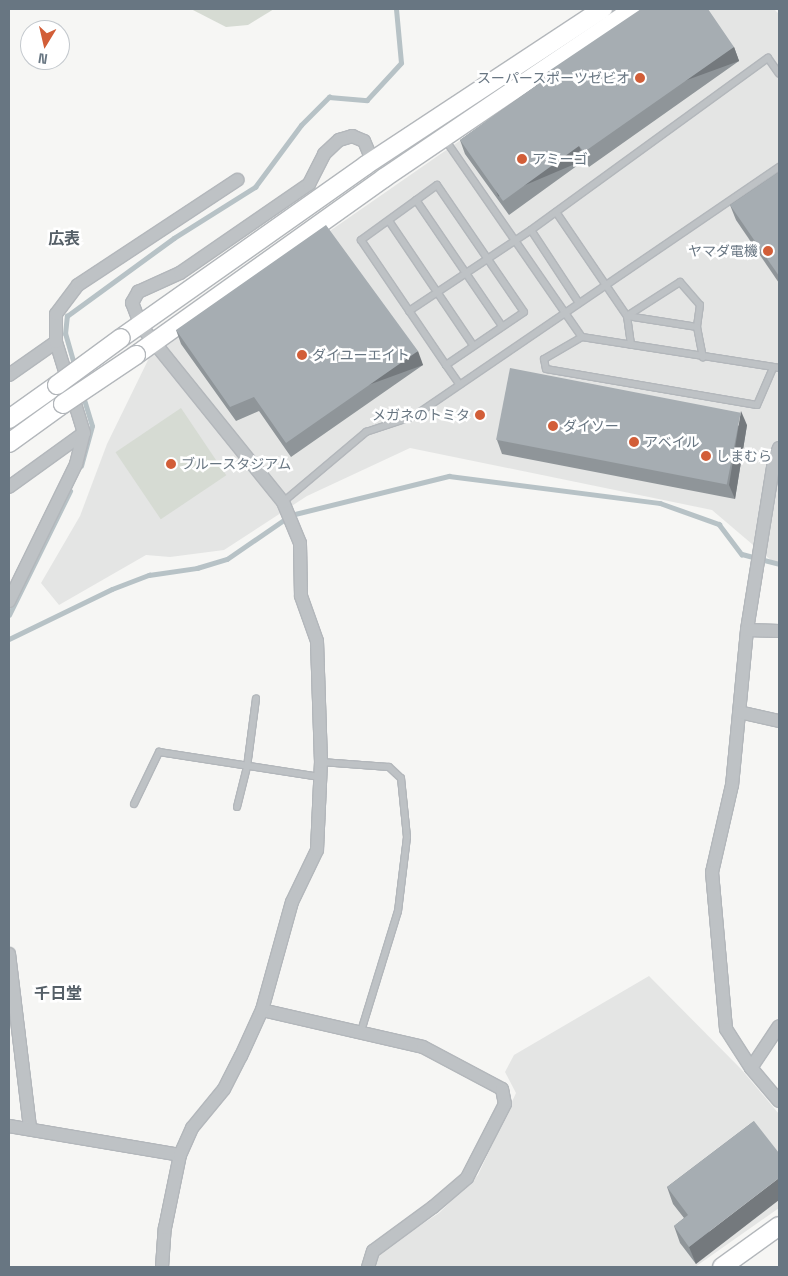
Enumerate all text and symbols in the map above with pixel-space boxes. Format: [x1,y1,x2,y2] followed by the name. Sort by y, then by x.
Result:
[20,20,70,70] north arrow
[37,49,49,68] text: N
[476,70,630,86] place label: スーパースポーツゼビオ
[634,72,646,84] marker: スーパースポーツゼビオ
[532,151,588,167] place label: アミーゴ
[516,153,528,165] marker: アミーゴ
[48,229,80,249] district label: 広表
[688,243,758,259] place label: ヤマダ電機
[762,245,774,257] marker: ヤマダ電機
[312,347,410,363] place label: ダイユーエイト
[296,349,308,361] marker: ダイユーエイト
[372,407,470,423] place label: メガネのトミタ
[474,409,486,421] marker: メガネのトミタ
[563,418,619,434] place label: ダイソー
[547,420,559,432] marker: ダイソー
[644,434,700,450] place label: アベイル
[628,436,640,448] marker: アベイル
[716,448,772,464] place label: しまむら
[700,450,712,462] marker: しまむら
[181,456,293,472] place label: ブルースタジアム
[165,458,177,470] marker: ブルースタジアム
[34,984,82,1004] district label: 千日堂

